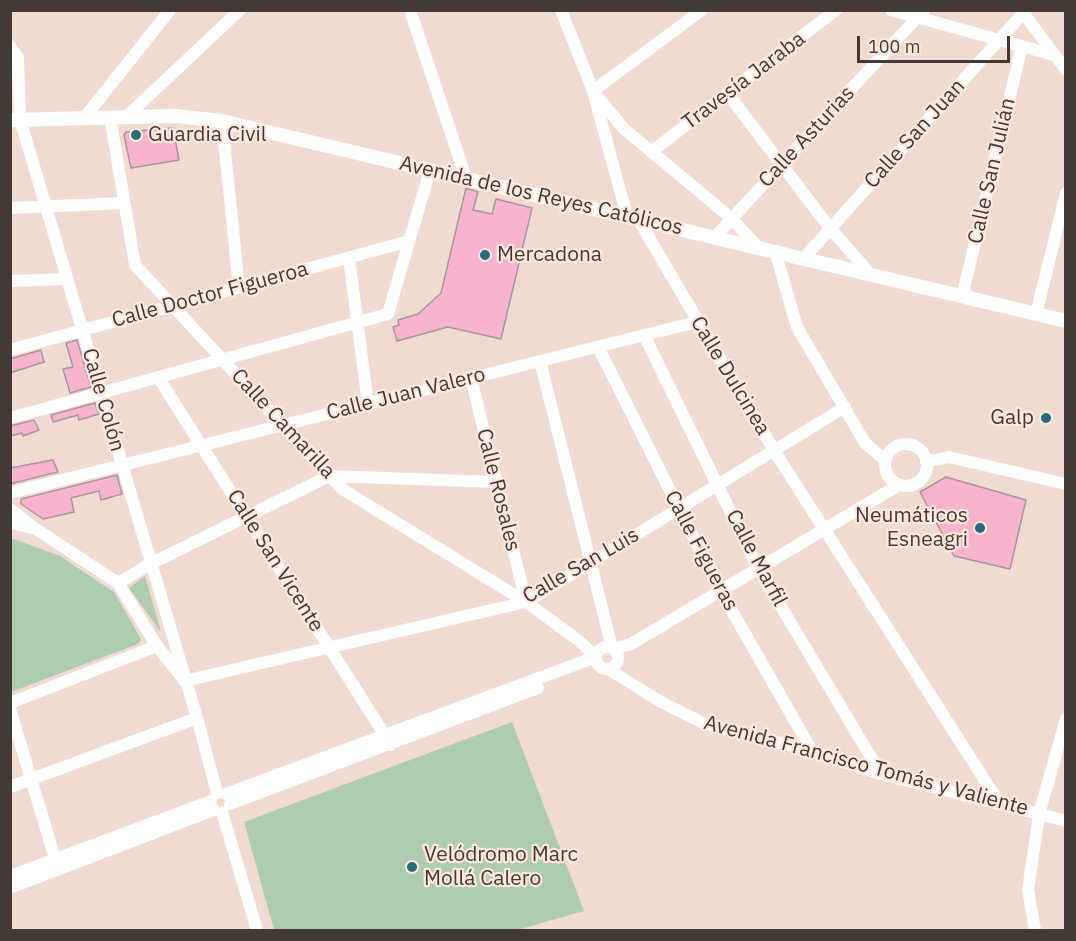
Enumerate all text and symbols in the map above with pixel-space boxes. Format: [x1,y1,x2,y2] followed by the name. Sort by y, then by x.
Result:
[860,24,1013,62] scale bar
[678,27,810,135] street label: Travesía Jaraba
[868,35,920,58] text: 100 m
[859,74,971,194] street label: Calle San Juan
[754,81,860,193] street label: Calle Asturias
[963,96,1021,246] street label: Calle San Julián
[148,122,267,148] place label: Guardia Civil
[129,128,143,142] marker: Guardia Civil
[397,151,685,241] street label: Avenida de los Reyes Católicos
[497,242,602,268] place label: Mercadona
[478,248,492,262] marker: Mercadona
[109,257,311,333] street label: Calle Doctor Figueroa
[685,312,775,440] street label: Calle Dulcinea
[76,345,130,455] street label: Calle Colón
[324,362,488,426] street label: Calle Juan Valero
[226,364,340,484] street label: Calle Camarilla
[990,405,1034,431] place label: Galp
[1039,411,1053,425] marker: Galp
[471,426,525,554] street label: Calle Rosales
[221,485,329,637] street label: Calle San Vicente
[659,487,743,615] street label: Calle Figueras
[855,503,968,553] place label: Neumáticos Esneagri
[720,505,792,611] street label: Calle Marfil
[973,521,987,535] marker: Neumáticos Esneagri
[518,523,644,609] street label: Calle San Luis
[701,711,1031,821] street label: Avenida Francisco Tomás y Valiente
[424,842,578,892] place label: Velódromo Marc Mollá Calero
[405,860,419,874] marker: Velódromo Marc Mollá Calero

